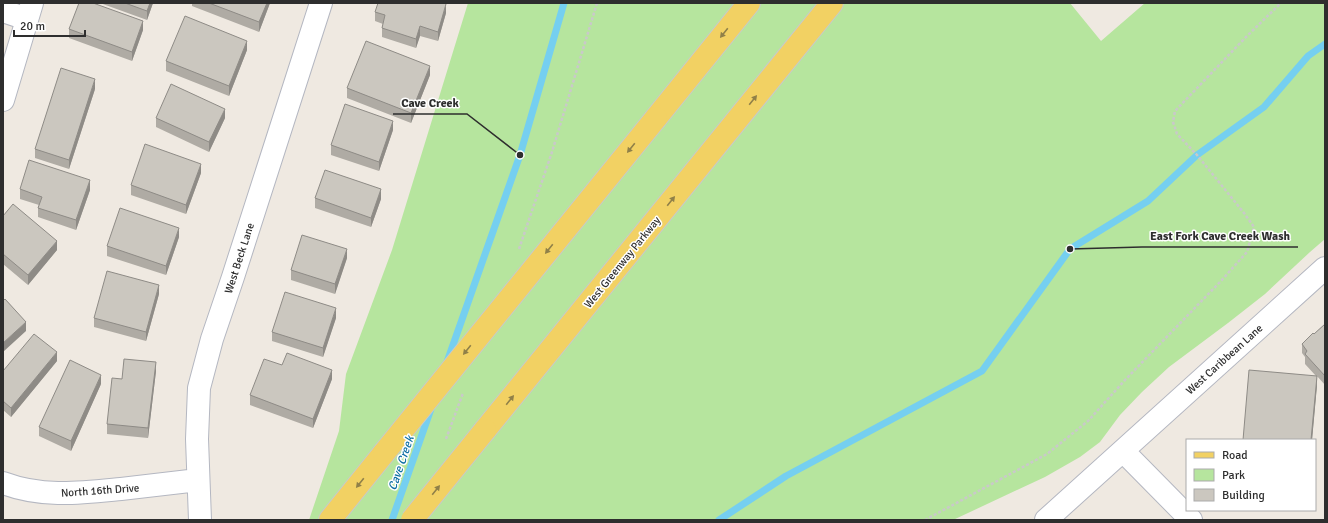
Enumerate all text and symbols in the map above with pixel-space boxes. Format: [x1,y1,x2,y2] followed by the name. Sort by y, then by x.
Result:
[14,12,85,38] scale bar
[20,19,45,34] text: 20 m
[720,28,729,39] one-way arrow
[393,90,467,114] callout: Cave Creek
[749,95,758,105] one-way arrow
[401,96,460,111] text: Cave Creek
[627,143,635,154] one-way arrow
[667,195,676,206] one-way arrow
[582,213,664,311] street label: West Greenway Parkway
[222,221,257,295] street label: West Beck Lane
[1142,223,1298,247] callout: East Fork Cave Creek Wash
[1150,229,1291,244] text: East Fork Cave Creek Wash
[545,244,554,255] one-way arrow
[1183,322,1265,397] street label: West Caribbean Lane
[463,345,472,356] one-way arrow
[505,394,514,405] one-way arrow
[385,433,418,492] water label: Cave Creek
[1186,439,1316,511] legend
[1222,448,1248,463] text: Road
[1222,468,1245,483] text: Park
[355,478,364,489] one-way arrow
[60,481,140,500] street label: North 16th Drive
[432,484,441,495] one-way arrow
[1222,488,1265,503] text: Building

